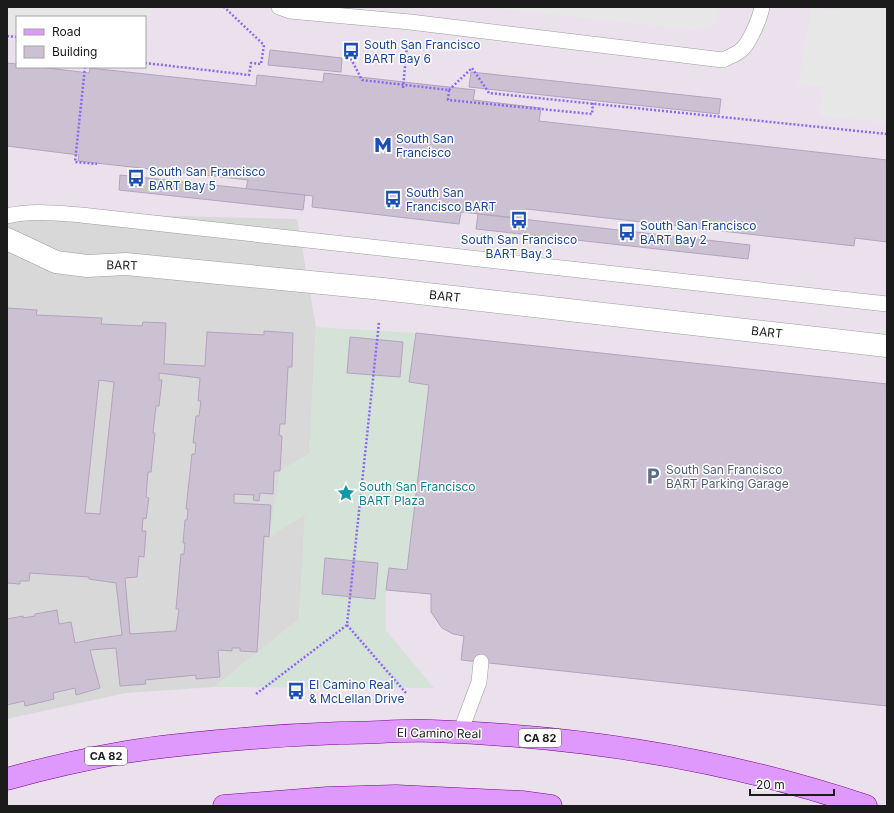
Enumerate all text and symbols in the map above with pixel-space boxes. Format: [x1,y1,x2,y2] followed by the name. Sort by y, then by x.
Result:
[16,16,146,68] legend
[52,24,81,39] text: Road
[364,37,481,66] place label: South San Francisco BART Bay 6
[341,41,361,61] bus stop icon: South San Francisco BART Bay 6
[52,44,97,59] text: Building
[396,131,454,160] place label: South San Francisco
[373,135,393,155] metro station icon: South San Francisco
[149,164,266,193] place label: South San Francisco BART Bay 5
[126,168,146,188] bus stop icon: South San Francisco BART Bay 5
[406,185,496,214] place label: South San Francisco BART
[383,189,403,209] bus stop icon: South San Francisco BART
[509,210,529,230] bus stop icon: South San Francisco BART Bay 3
[640,218,757,247] place label: South San Francisco BART Bay 2
[617,222,637,242] bus stop icon: South San Francisco BART Bay 2
[461,232,577,261] place label: South San Francisco BART Bay 3
[106,257,138,273] street label: BART
[428,287,462,305] street label: BART
[750,323,784,341] street label: BART
[666,462,789,491] place label: South San Francisco BART Parking Garage
[643,466,663,486] parking icon: South San Francisco BART Parking Garage
[359,479,476,508] place label: South San Francisco BART Plaza
[336,483,356,503] place icon: South San Francisco BART Plaza
[309,677,404,706] place label: El Camino Real & McLellan Drive
[286,681,306,701] bus stop icon: El Camino Real & McLellan Drive
[397,725,481,741] street label: El Camino Real
[519,729,561,747] road number: CA 82
[85,747,127,765] road number: CA 82
[750,771,834,797] scale bar
[756,777,785,792] text: 20 m

